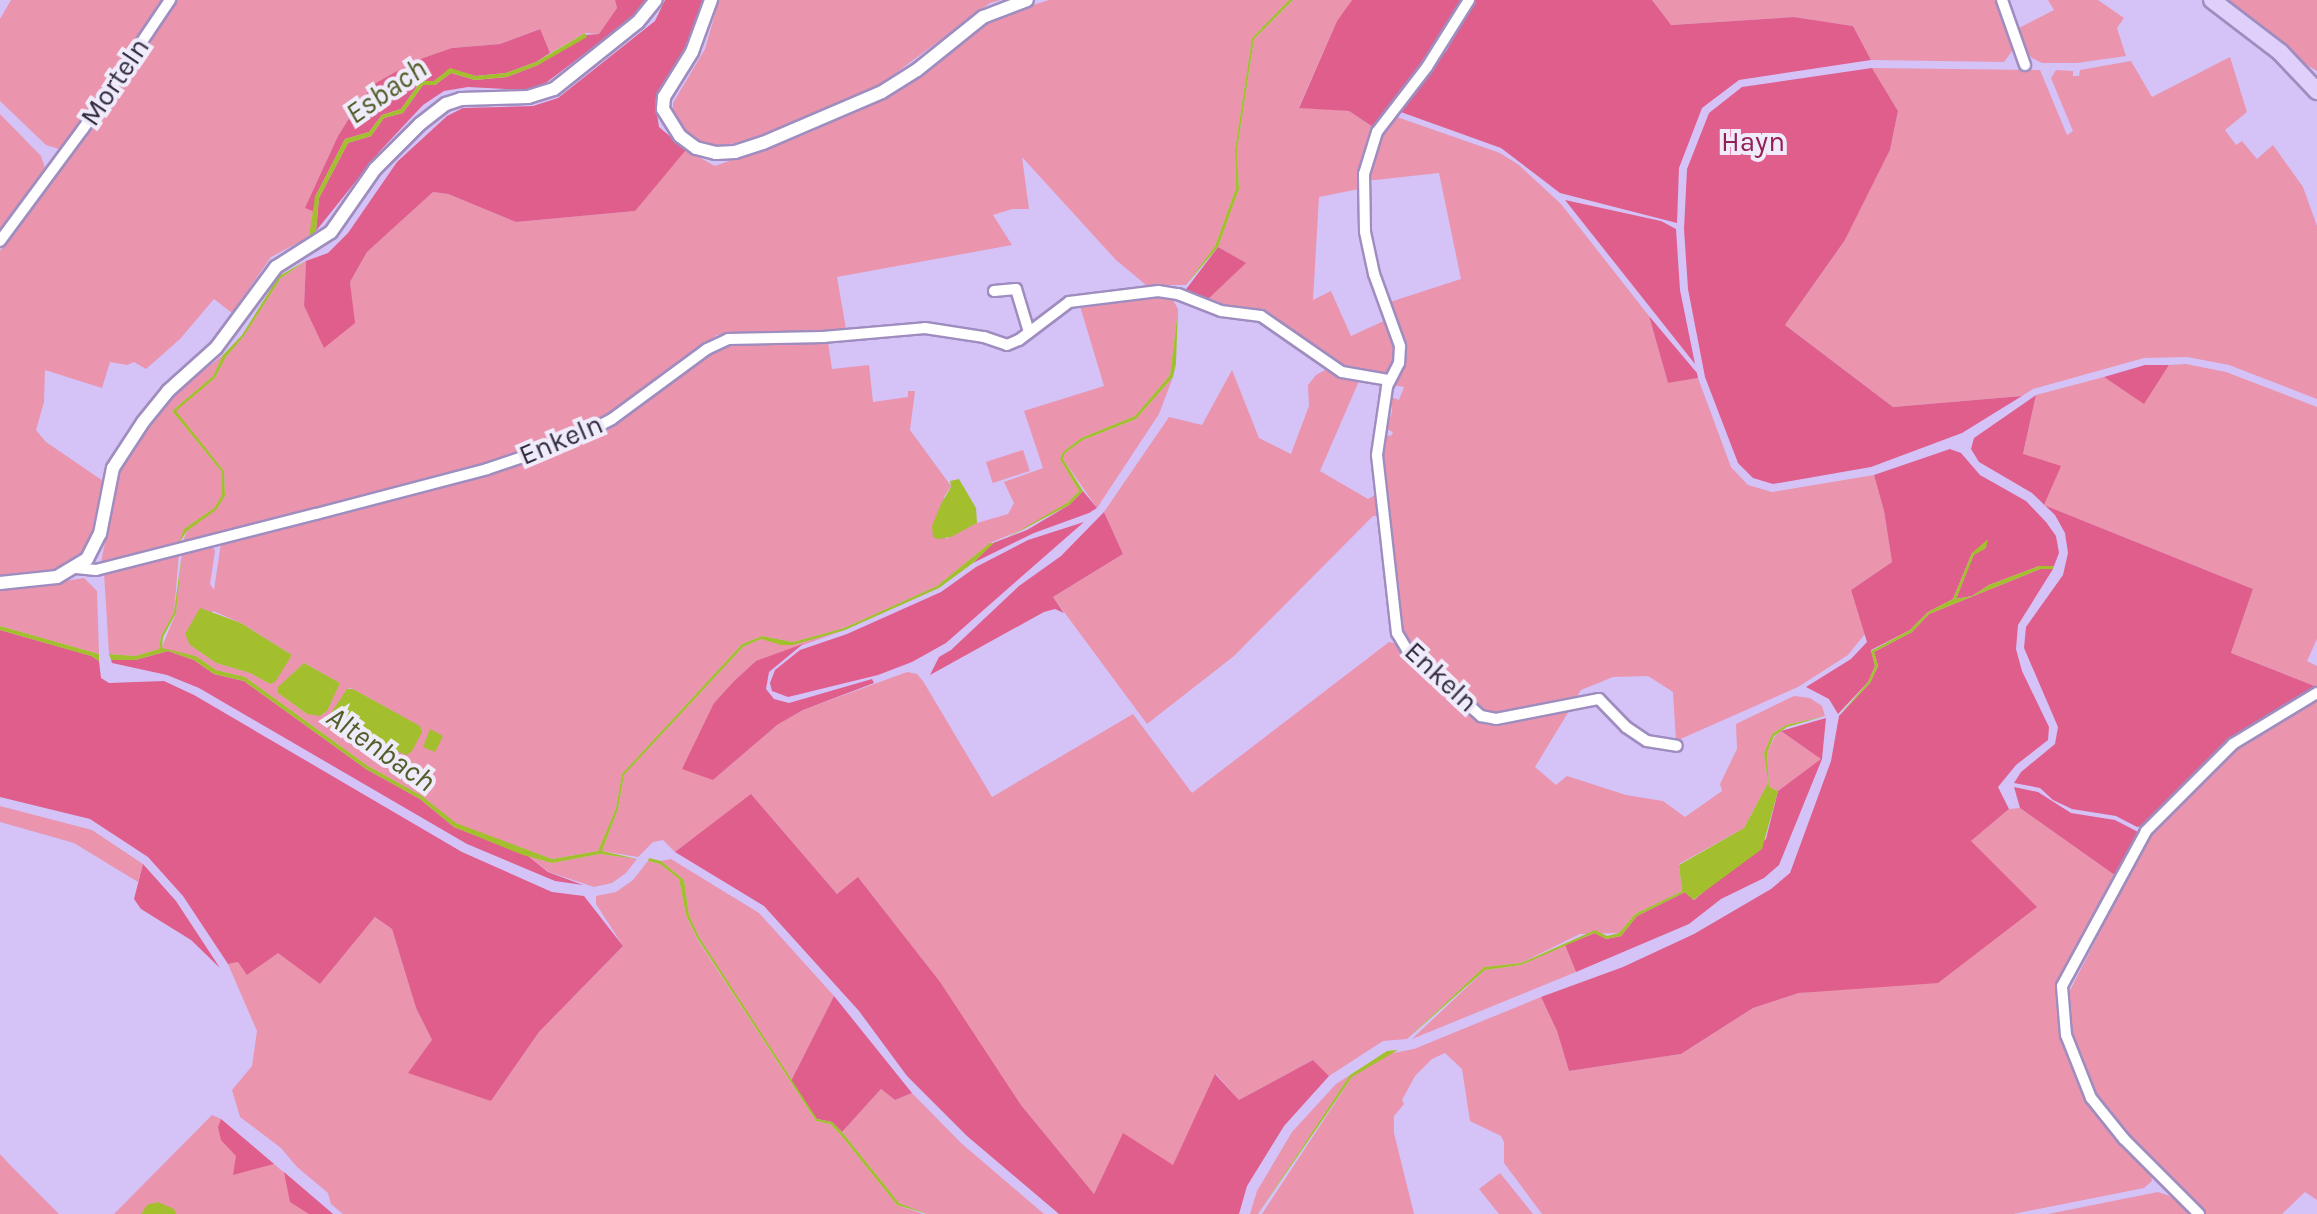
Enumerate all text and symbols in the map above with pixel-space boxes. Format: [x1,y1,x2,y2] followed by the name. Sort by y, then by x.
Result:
[73,32,157,132] street label: Morteln
[339,50,433,132] water label: Esbach
[1721,125,1785,159] park label: Hayn
[514,407,608,473] street label: Enkeln
[1398,635,1484,719] street label: Enkeln
[320,699,442,799] water label: Altenbach

